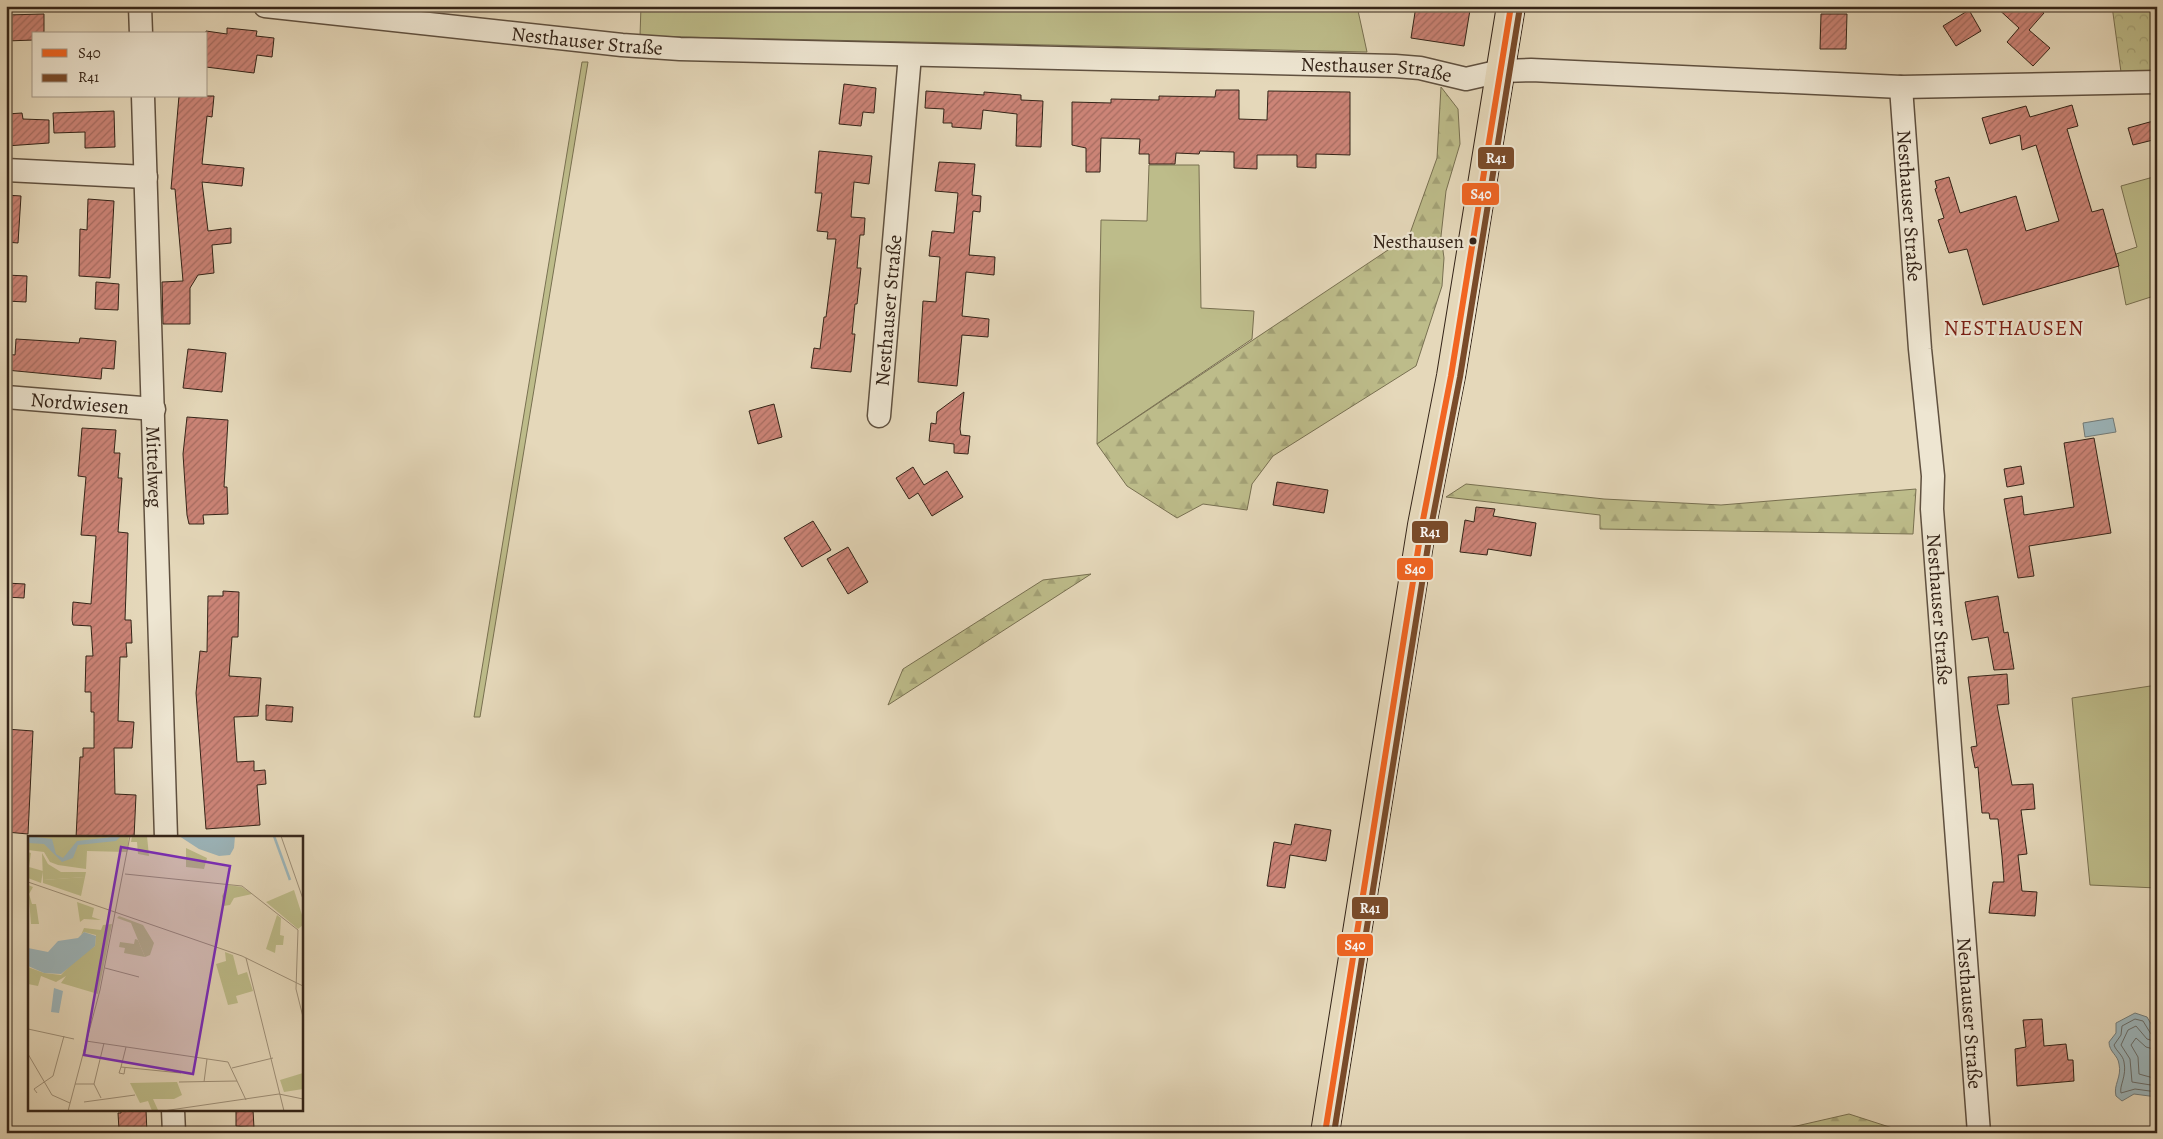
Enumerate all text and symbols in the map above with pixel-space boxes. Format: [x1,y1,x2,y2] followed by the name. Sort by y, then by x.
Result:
[510,20,664,62] street label: Nesthauser Straße
[32,32,208,98] legend
[78,43,101,63] text: S40
[1300,51,1455,89] street label: Nesthauser Straße
[78,67,99,87] text: R41
[1890,129,1928,282] street label: Nesthauser Straße
[1477,146,1515,170] line badge: R41
[1486,149,1506,168] text: R41
[1461,182,1500,206] line badge: S40
[1470,185,1492,204] text: S40
[1372,229,1464,255] place label: Nesthausen
[869,234,909,387] street label: Nesthauser Straße
[1468,236,1478,246] marker: Nesthausen
[1944,314,2084,342] district label: NESTHAUSEN
[29,386,130,421] street label: Nordwiesen
[139,425,169,508] street label: Mittelweg
[1411,520,1449,544] line badge: R41
[1420,523,1440,542] text: R41
[1920,533,1958,686] street label: Nesthauser Straße
[1396,557,1434,581] line badge: S40
[1404,560,1426,579] text: S40
[28,836,302,1112] inset map
[1351,896,1389,920] line badge: R41
[1360,899,1380,918] text: R41
[1336,933,1374,957] line badge: S40
[1344,936,1366,955] text: S40
[1950,936,1989,1090] street label: Nesthauser Straße

